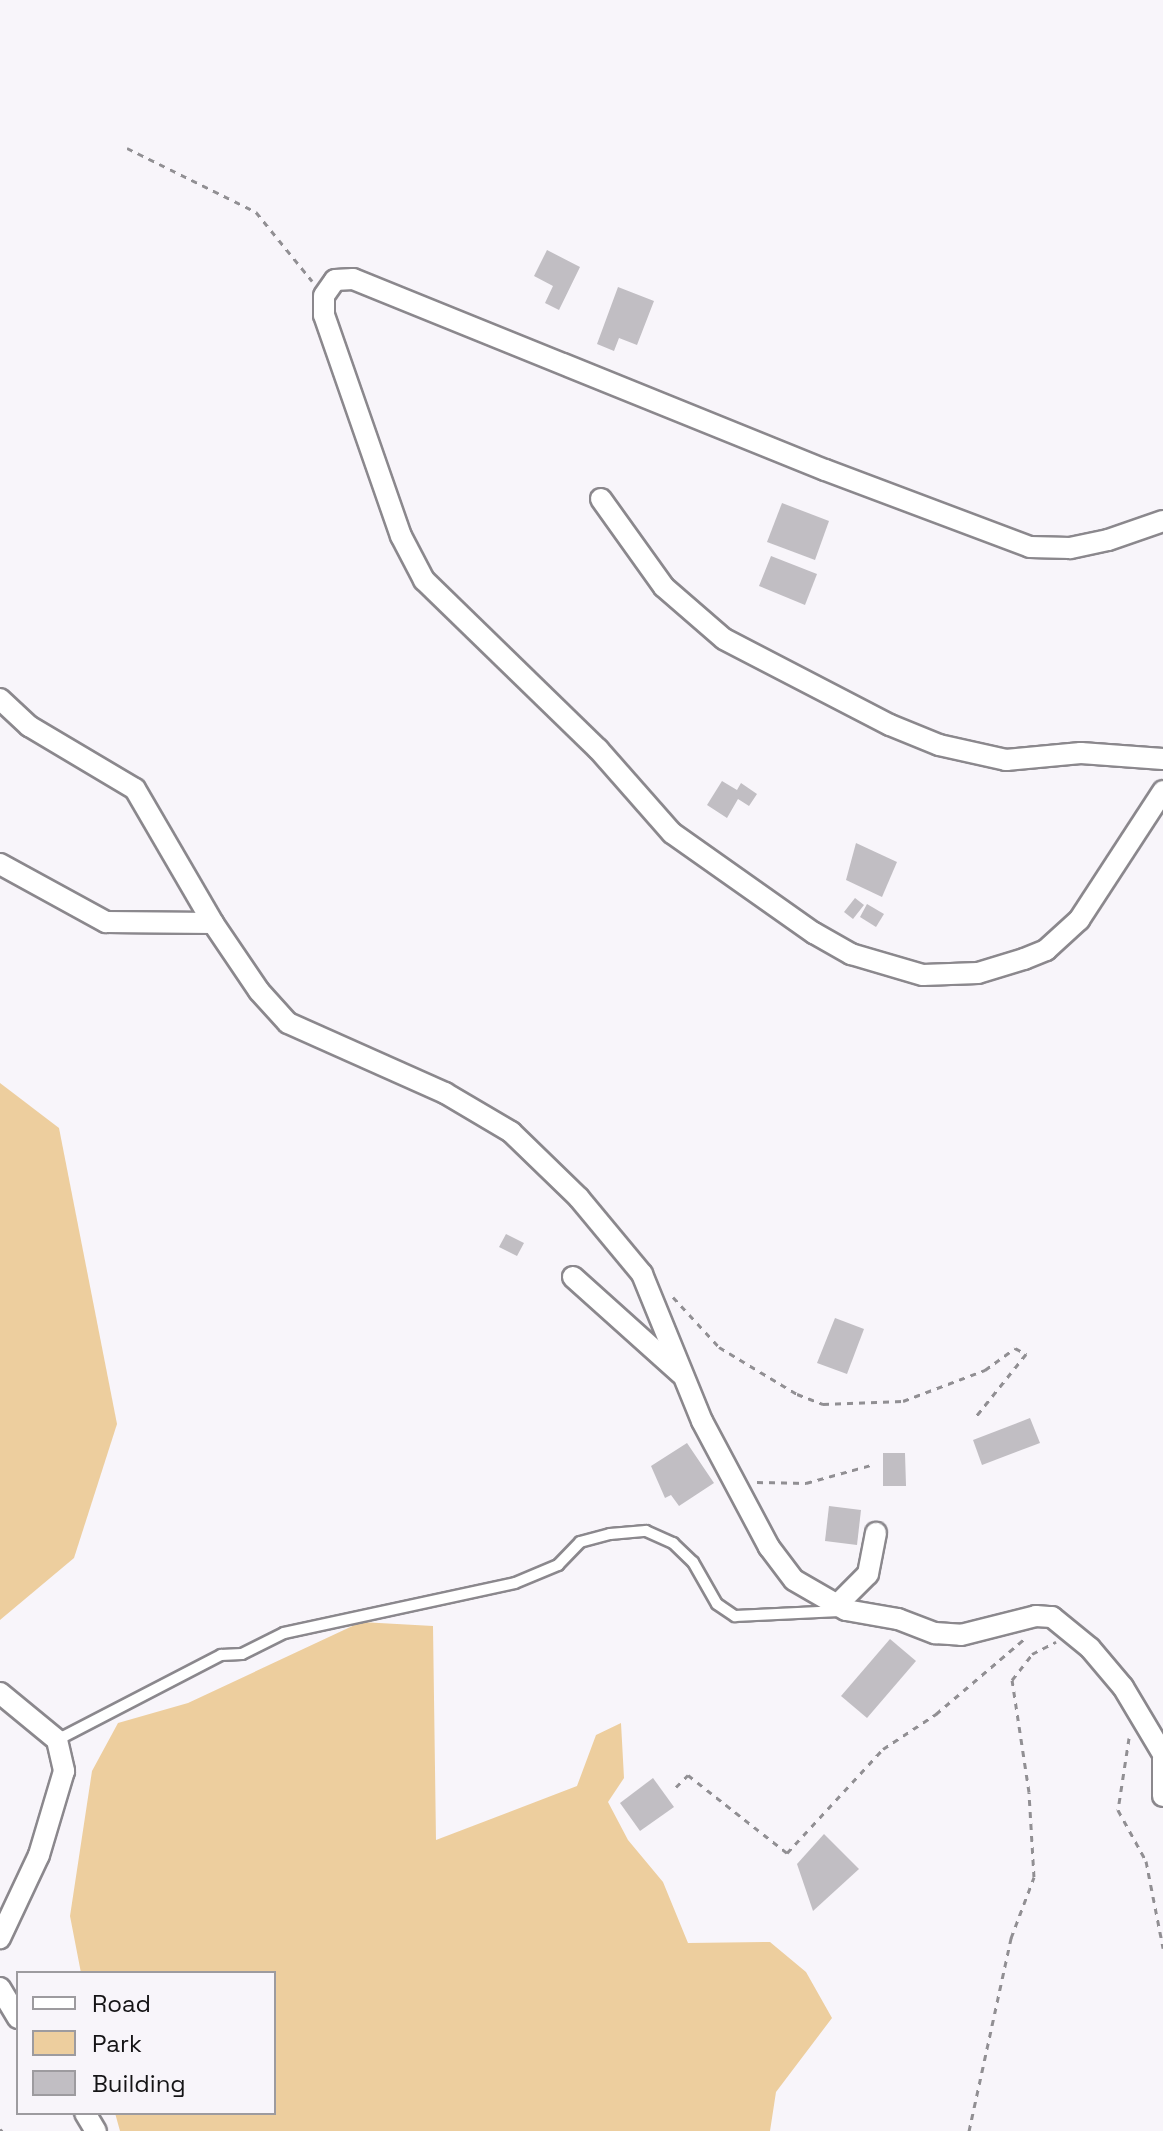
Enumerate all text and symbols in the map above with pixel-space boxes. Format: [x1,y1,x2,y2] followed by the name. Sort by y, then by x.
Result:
[16,1971,276,2115] legend
[92,1988,151,2019] text: Road
[92,2028,142,2059] text: Park
[92,2068,186,2099] text: Building

